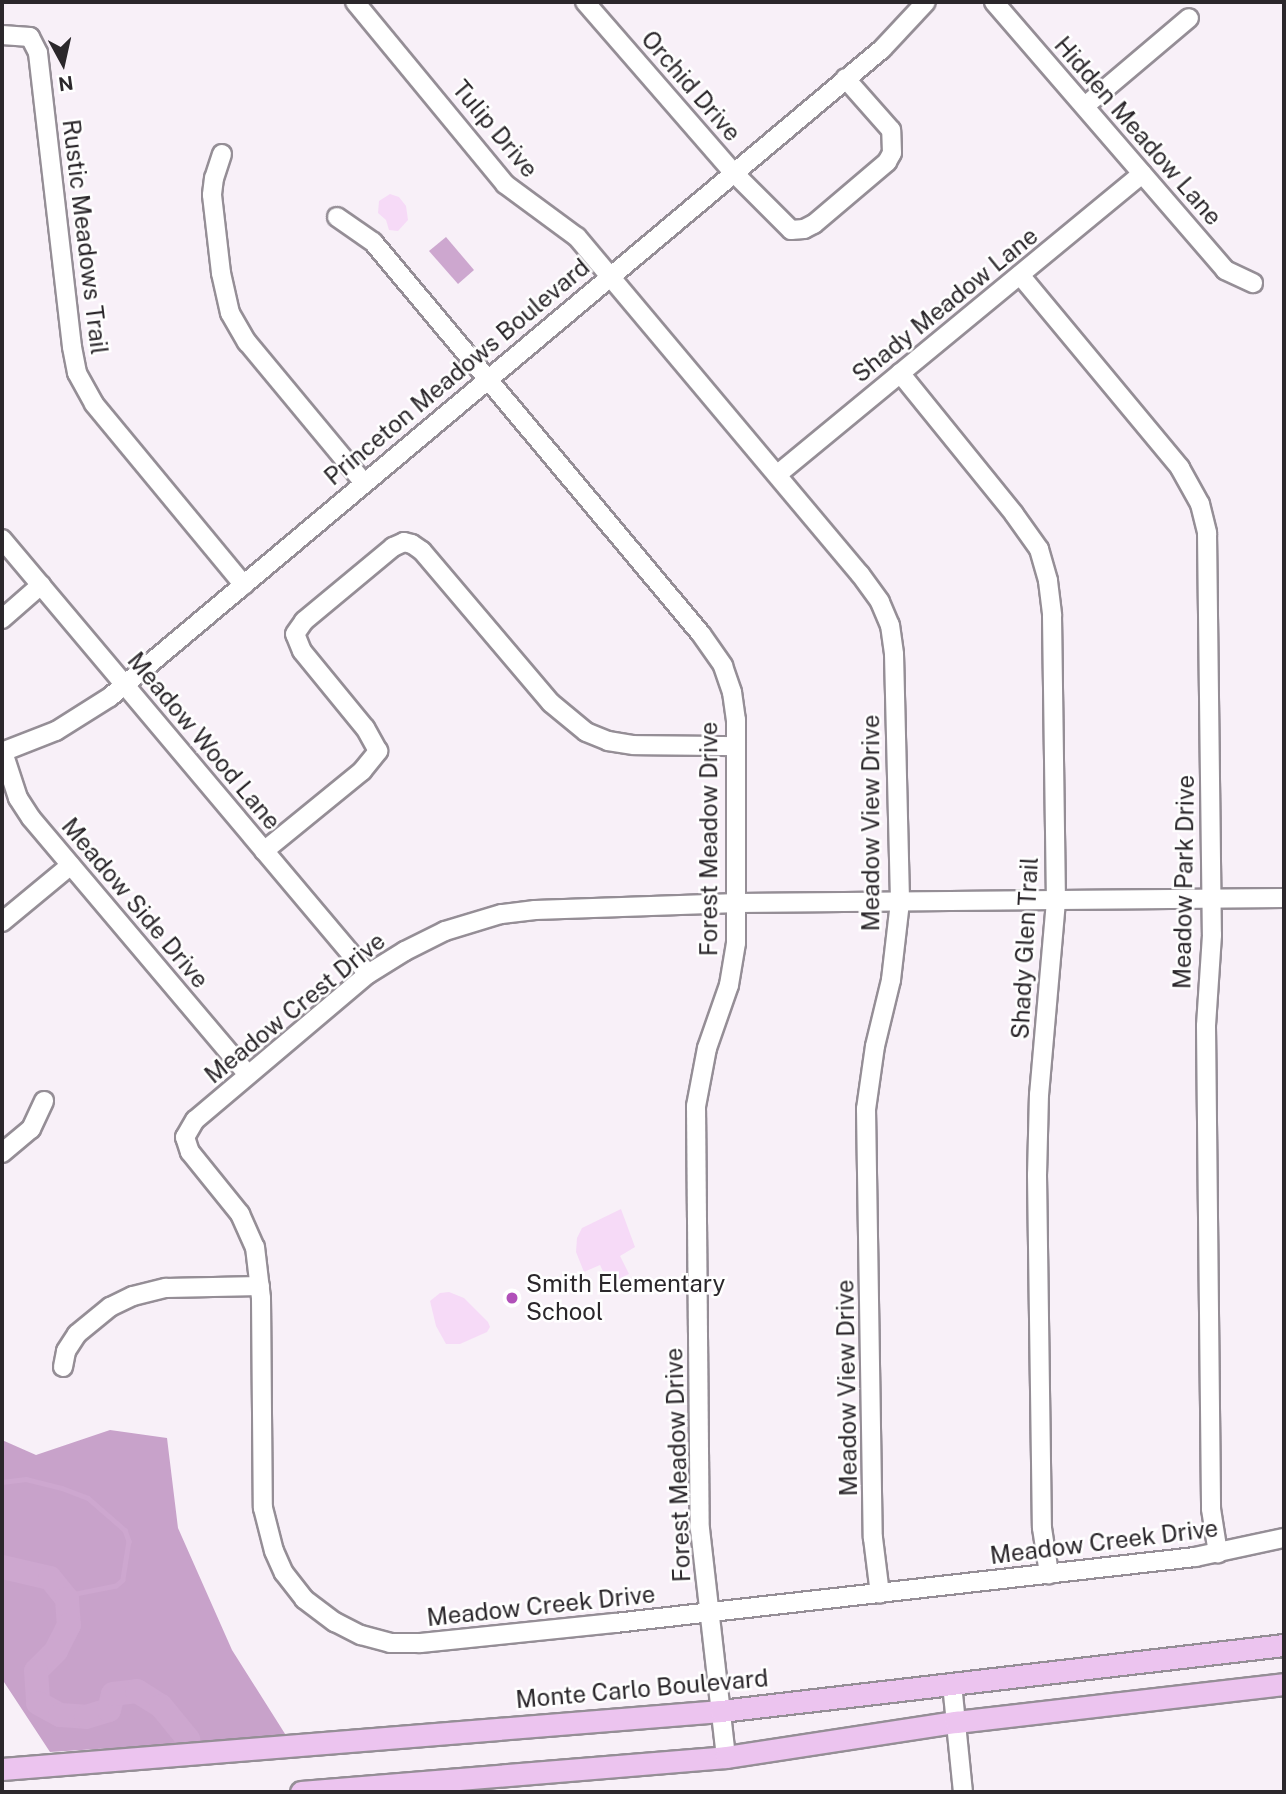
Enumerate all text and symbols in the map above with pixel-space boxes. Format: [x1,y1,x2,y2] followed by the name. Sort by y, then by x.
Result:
[635,25,747,147] street label: Orchid Drive
[28,28,98,98] north arrow
[1048,31,1228,231] street label: Hidden Meadow Lane
[57,72,75,96] text: N
[446,75,544,183] street label: Tulip Drive
[56,118,114,356] street label: Rustic Meadows Trail
[846,221,1044,389] street label: Shady Meadow Lane
[319,253,595,491] street label: Princeton Meadows Boulevard
[121,646,287,836] street label: Meadow Wood Lane
[857,714,885,932] street label: Meadow View Drive
[695,722,723,956] street label: Forest Meadow Drive
[1168,775,1200,989] street label: Meadow Park Drive
[55,812,215,994] street label: Meadow Side Drive
[1006,856,1044,1040] street label: Shady Glen Trail
[199,926,391,1090] street label: Meadow Crest Drive
[526,1270,725,1326] place label: Smith Elementary School
[831,1279,863,1497] street label: Meadow View Drive
[504,1290,520,1306] marker: Smith Elementary School
[660,1347,696,1583] street label: Forest Meadow Drive
[988,1514,1220,1570] street label: Meadow Creek Drive
[425,1580,657,1632] street label: Meadow Creek Drive
[514,1664,770,1714] street label: Monte Carlo Boulevard

